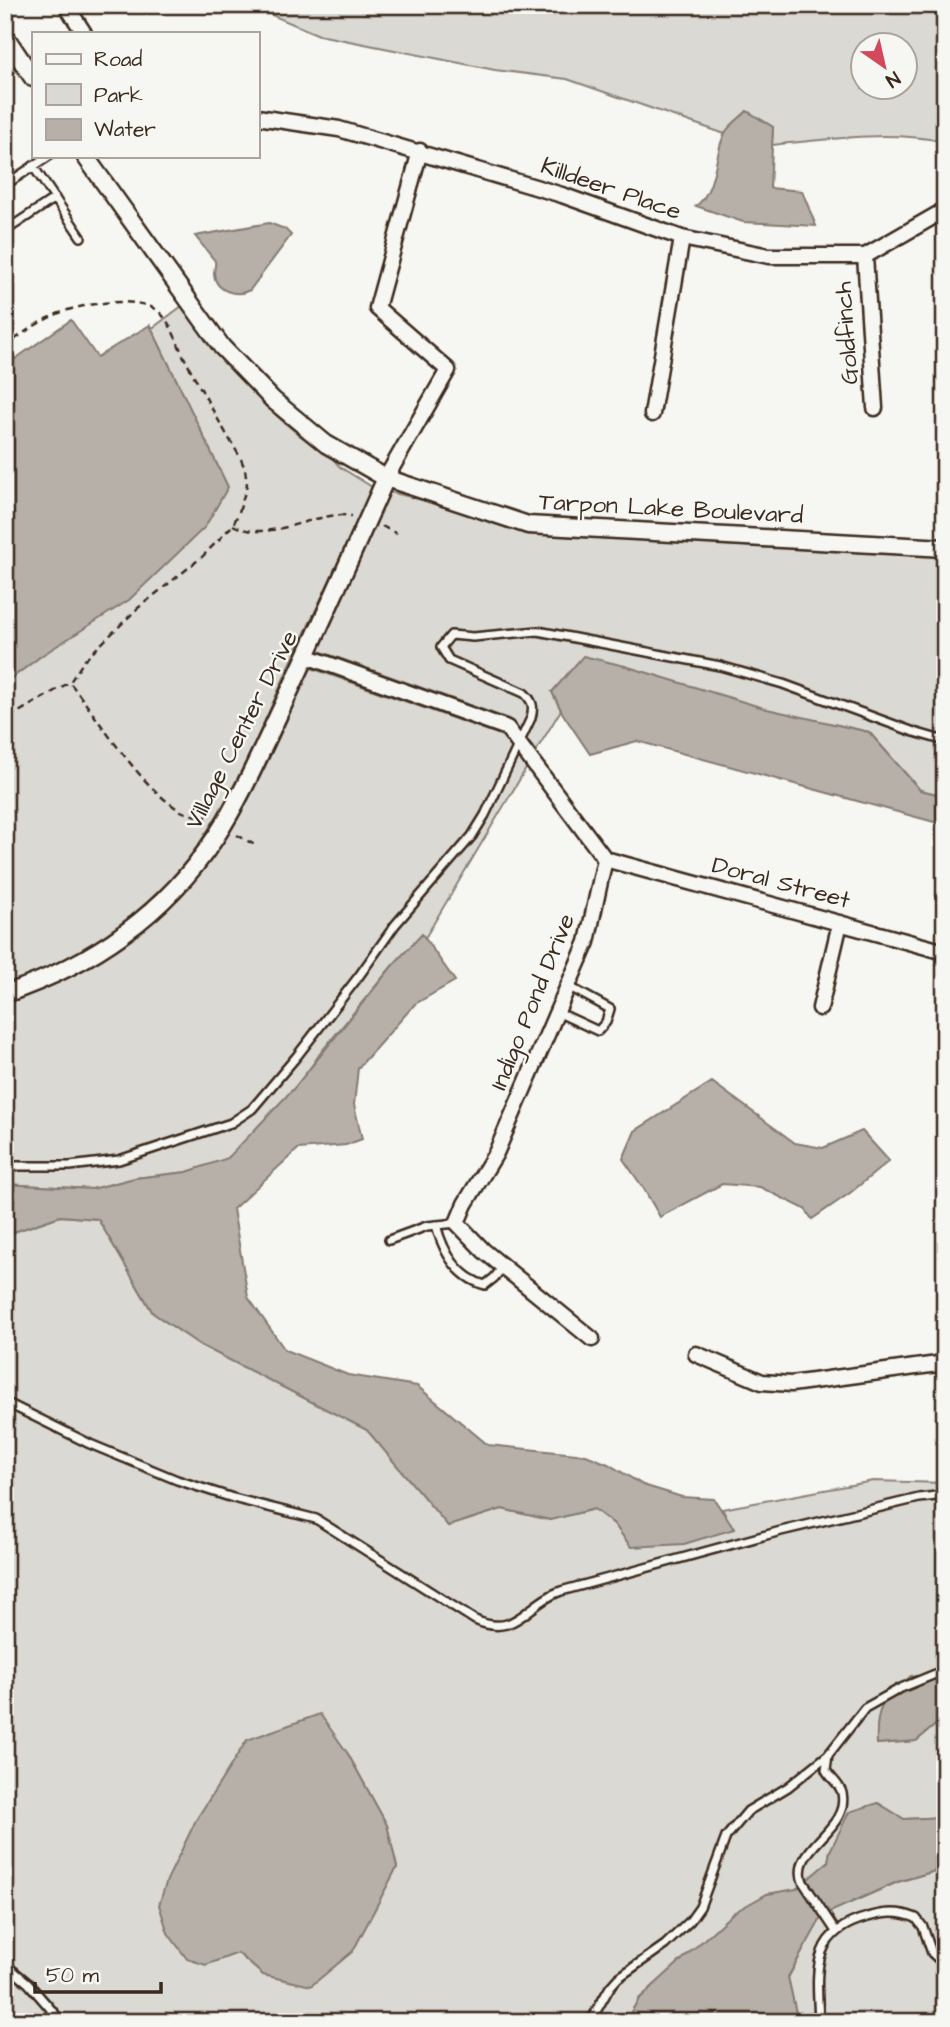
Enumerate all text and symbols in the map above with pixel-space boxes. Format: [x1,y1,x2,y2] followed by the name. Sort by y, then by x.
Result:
[32,32,259,158] legend
[848,32,918,102] north arrow
[94,45,142,74] text: Road
[880,64,905,93] text: N
[94,81,143,110] text: Park
[94,115,156,144] text: Water
[536,149,686,229] street label: Killdeer Place
[826,280,868,386] street label: Goldfinch
[538,485,804,533] street label: Tarpon Lake Boulevard
[177,625,308,836] street label: Village Center Drive
[708,848,854,918] street label: Doral Street
[482,909,585,1096] street label: Indigo Pond Drive
[35,1950,161,1994] scale bar
[46,1961,100,1990] text: 50 m

